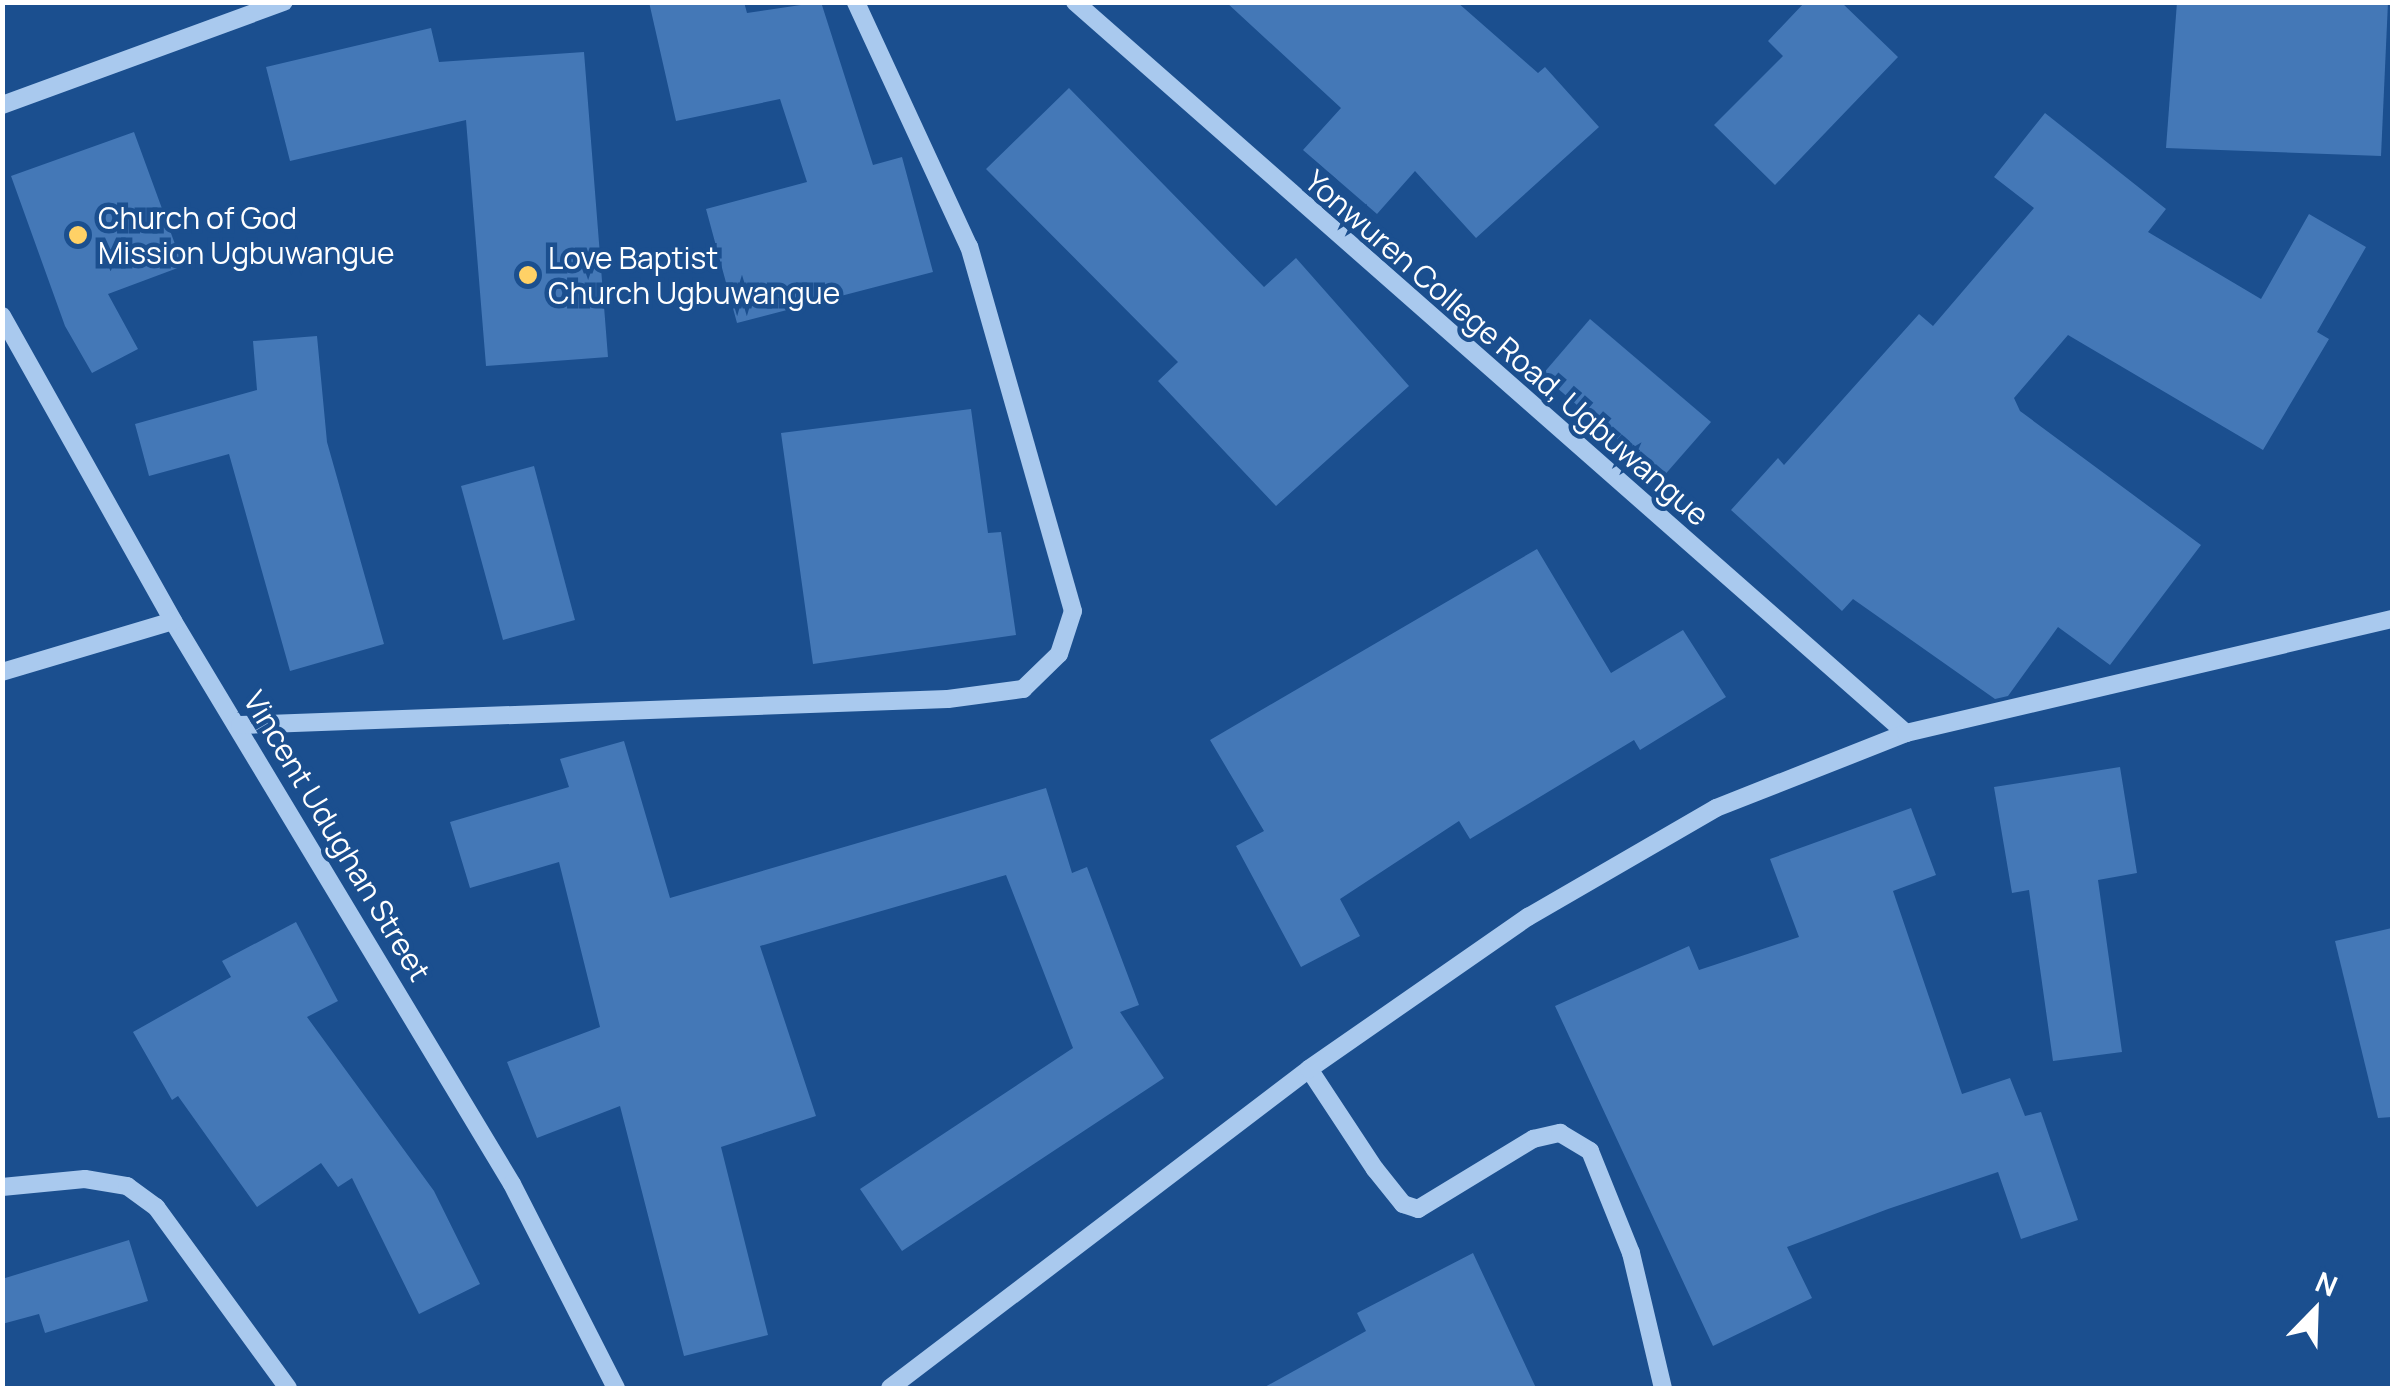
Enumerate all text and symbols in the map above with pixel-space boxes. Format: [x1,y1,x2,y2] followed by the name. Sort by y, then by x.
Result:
[1298,163,1716,533] street label: Yonwuren College Road, Ugbuwangue
[98,200,394,270] place label: Church of God Mission Ugbuwangue
[67,224,89,246] marker: Church of God Mission Ugbuwangue
[548,240,840,310] place label: Love Baptist Church Ugbuwangue
[517,264,539,286] marker: Love Baptist Church Ugbuwangue
[236,684,438,988] street label: Vincent Udughan Street
[2265,1261,2365,1361] north arrow
[2310,1262,2343,1305] text: N

